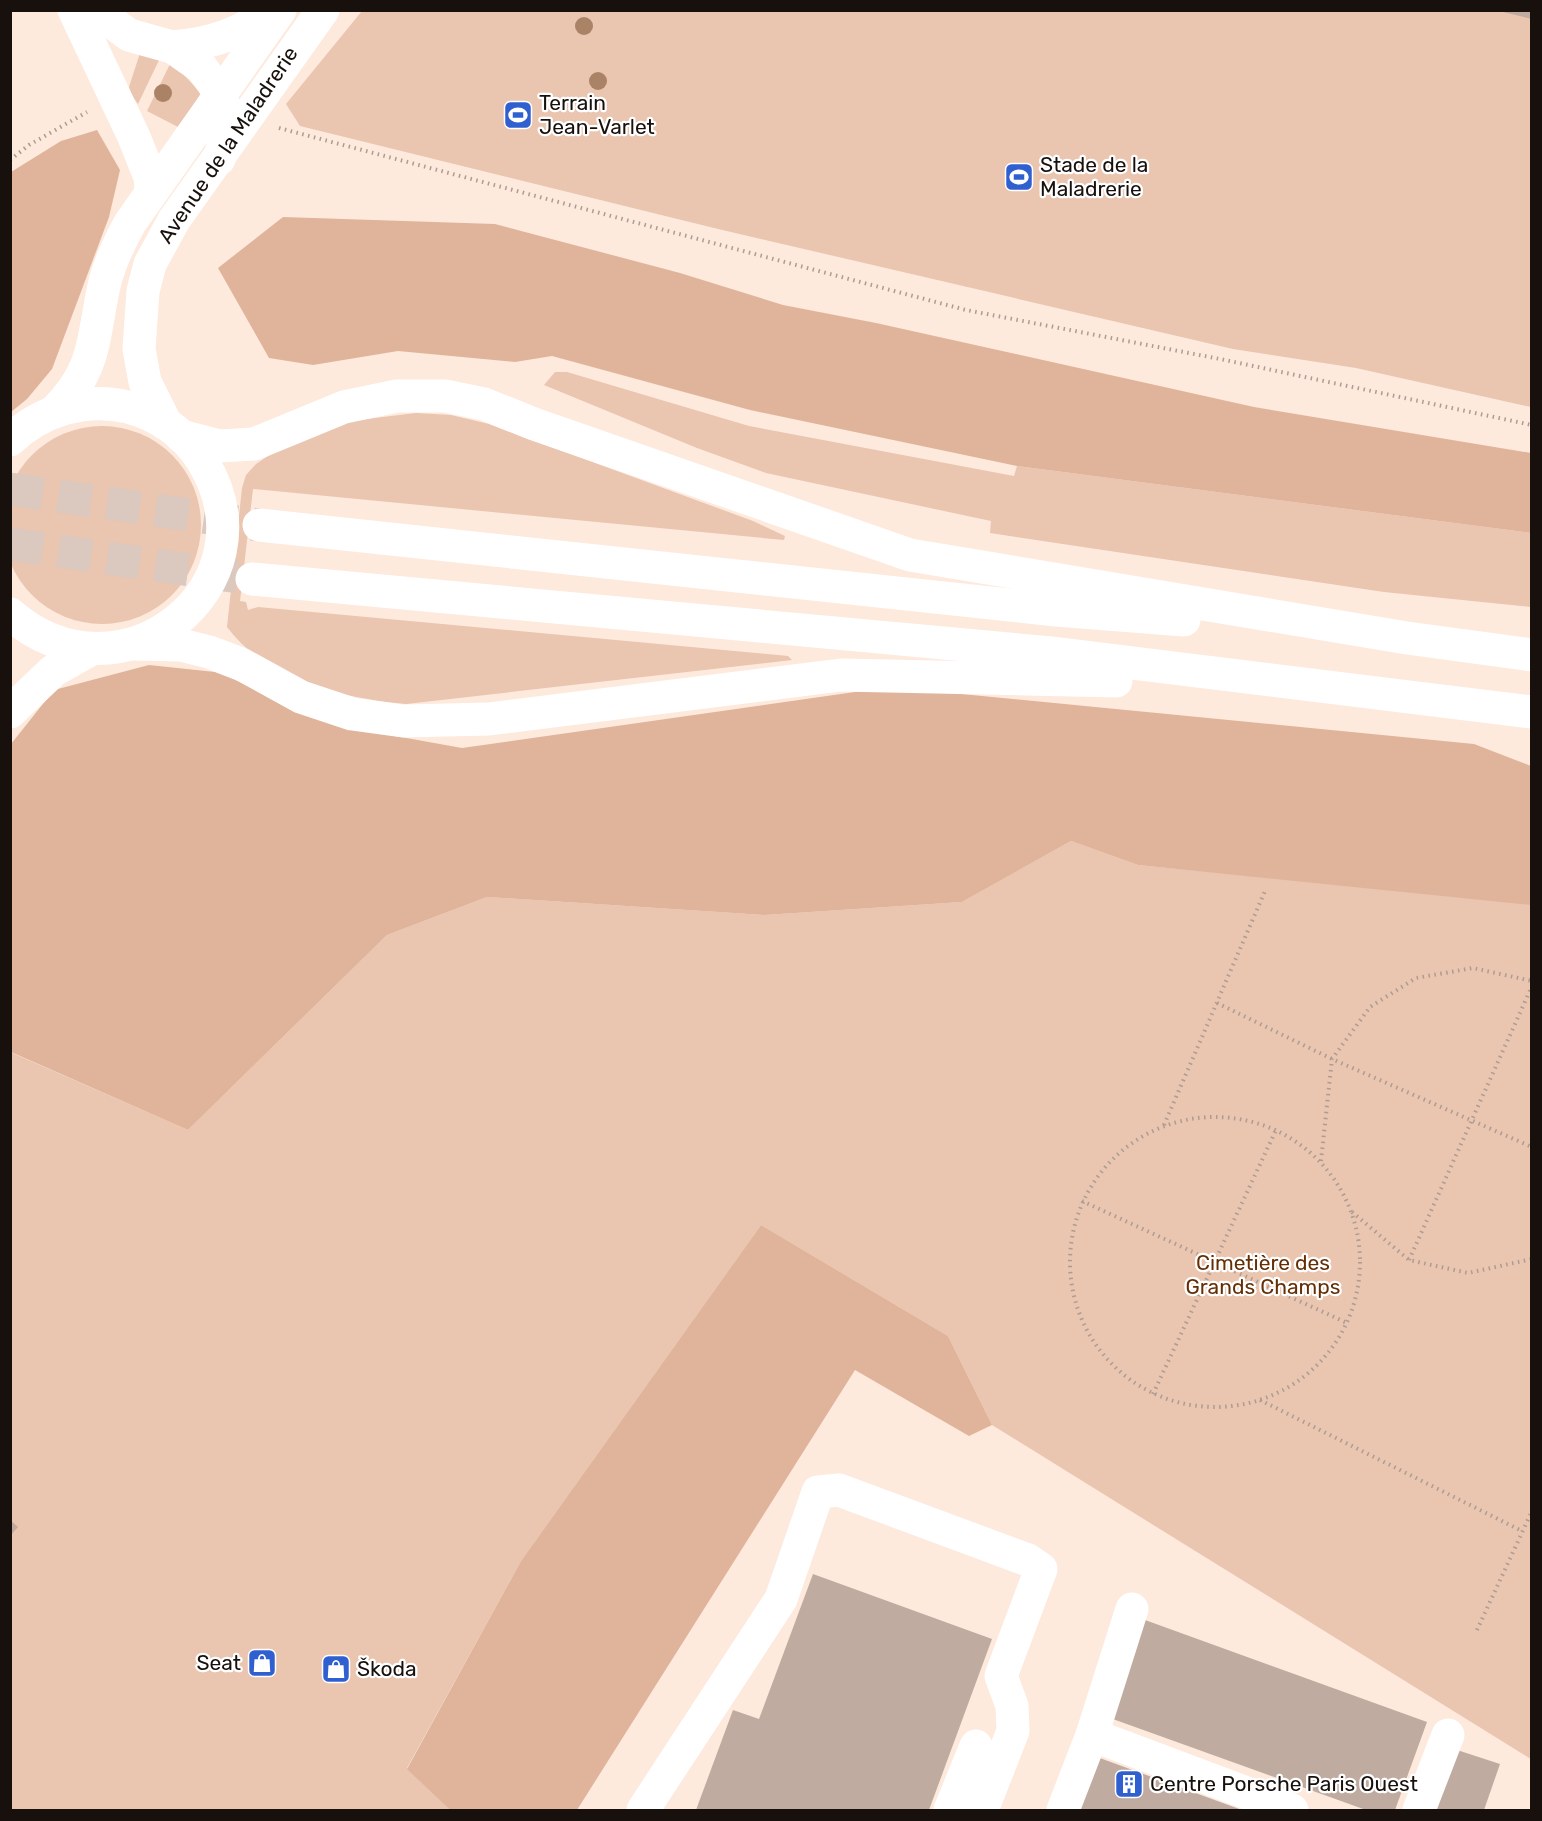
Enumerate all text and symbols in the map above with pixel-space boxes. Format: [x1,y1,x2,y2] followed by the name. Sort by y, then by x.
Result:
[152,42,303,248] street label: Avenue de la Maladrerie
[539,90,655,139] place label: Terrain Jean-Varlet
[502,99,534,131] sports icon: Terrain Jean-Varlet
[1040,152,1148,201] place label: Stade de la Maladrerie
[1003,161,1035,193] sports icon: Stade de la Maladrerie
[1185,1250,1341,1299] park label: Cimetière des Grands Champs
[246,1647,278,1679] shop icon: Seat
[196,1650,241,1675] place label: Seat
[320,1653,352,1685] shop icon: Škoda
[357,1656,417,1681] place label: Škoda
[1113,1768,1145,1800] building icon: Centre Porsche Paris Ouest
[1150,1771,1418,1796] place label: Centre Porsche Paris Ouest

